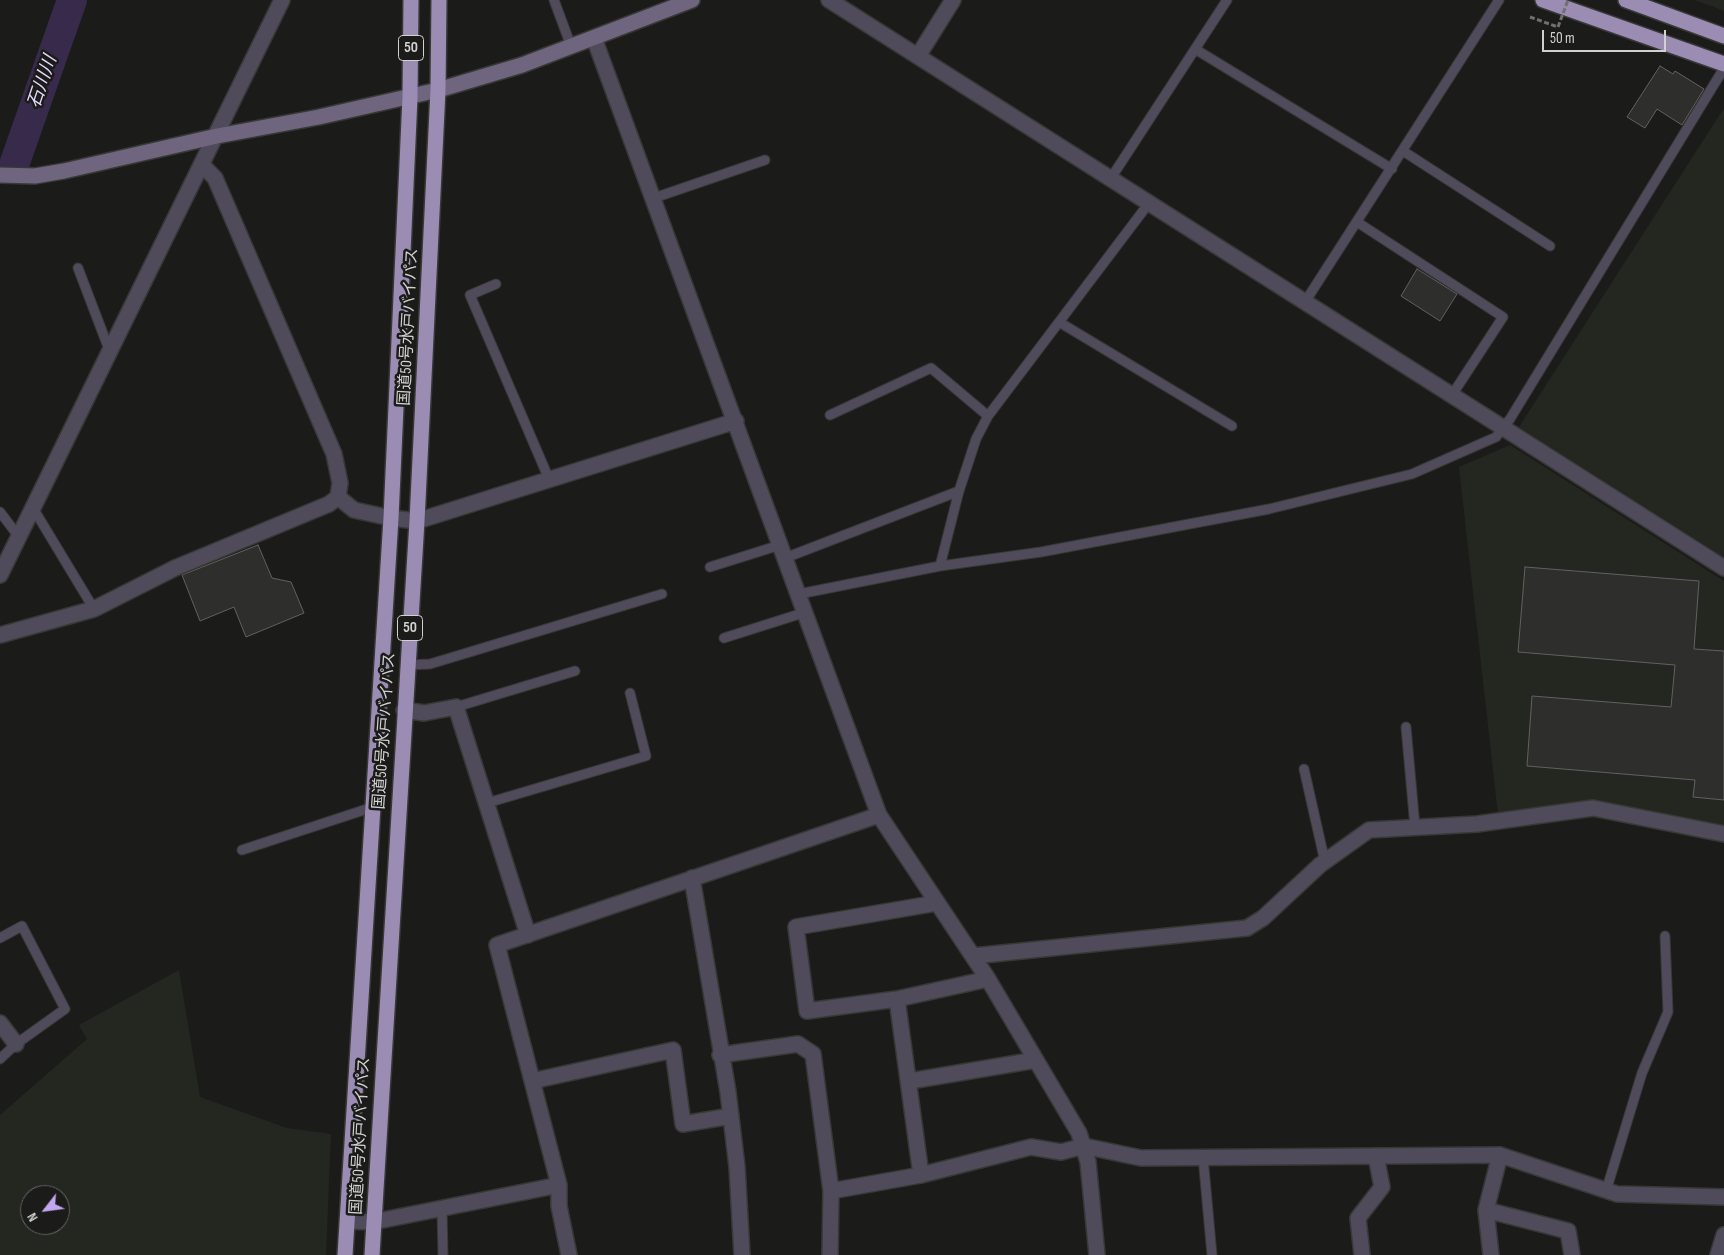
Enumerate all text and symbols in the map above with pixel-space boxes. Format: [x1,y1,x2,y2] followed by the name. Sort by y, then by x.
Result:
[1544,20,1668,52] scale bar
[1550,29,1575,48] text: 50 m
[398,36,424,60] road number: 50
[24,53,62,111] water label: 石川川
[395,248,423,406] street label: 国道50号水戸バイパス
[398,616,422,640] road number: 50
[370,652,400,810] street label: 国道50号水戸バイパス
[347,1057,375,1215] street label: 国道50号水戸バイパス
[20,1185,70,1235] north arrow
[23,1210,42,1225] text: N

